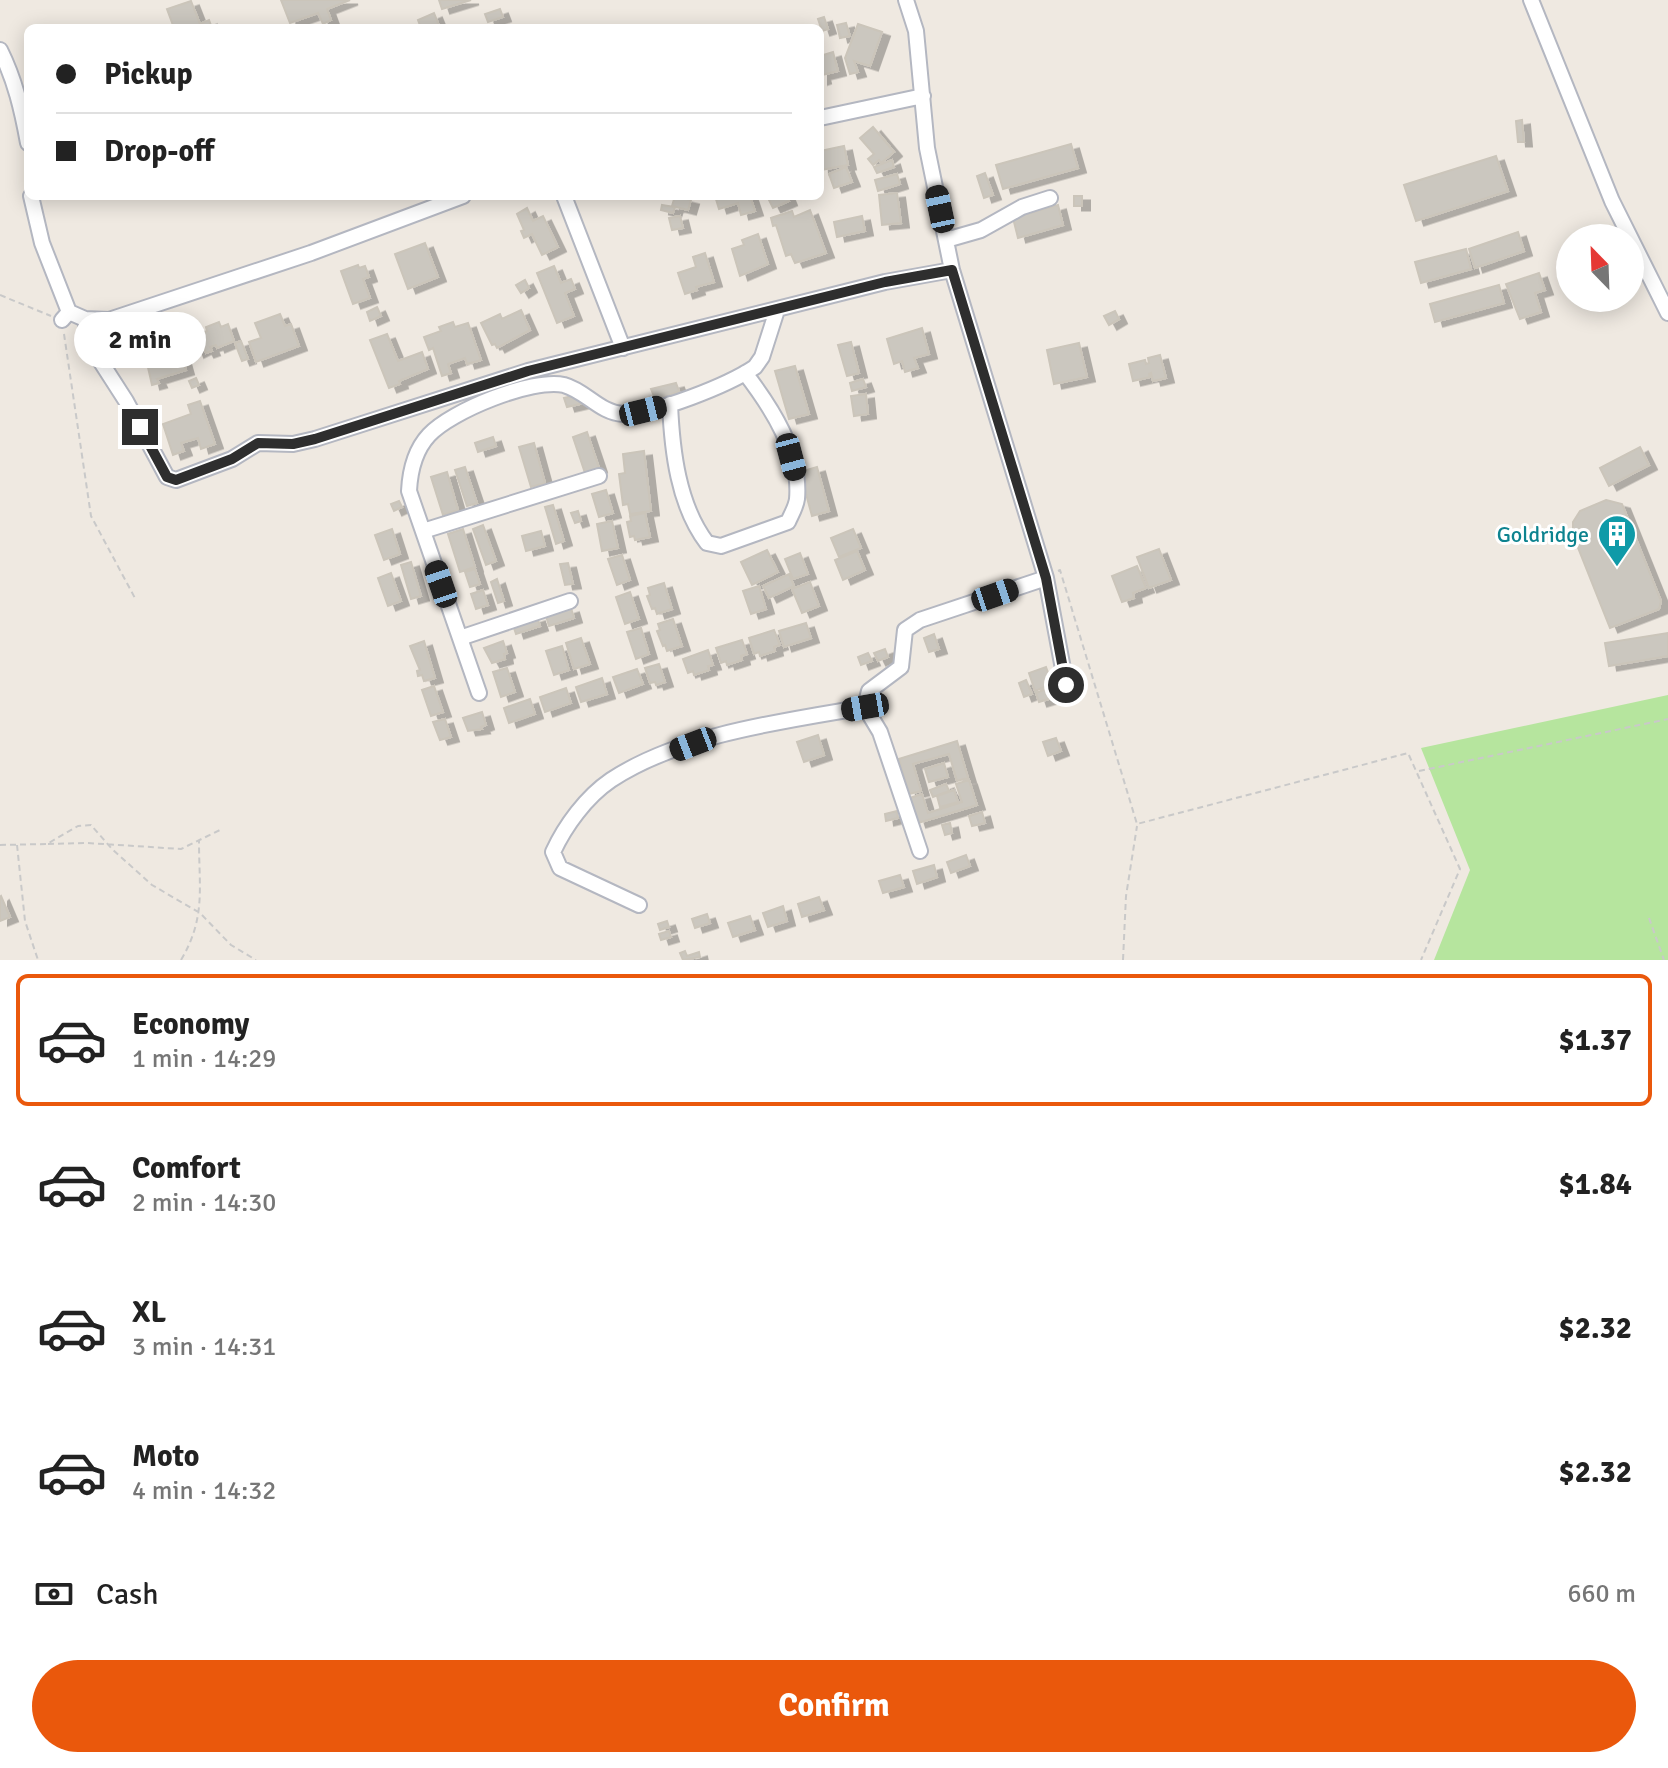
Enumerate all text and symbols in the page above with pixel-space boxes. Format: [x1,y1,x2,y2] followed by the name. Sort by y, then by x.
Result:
[104,56,193,93] text: Pickup
[104,133,214,170] text: Drop-off
[923,183,957,235] car
[1556,224,1644,312] north arrow
[1556,224,1644,312] map controls
[74,311,206,367] callout: 2 min
[109,324,171,356] text: 2 min
[617,394,669,428] car
[122,409,158,445] route end
[773,431,809,483] car
[1596,513,1638,568] building icon: Goldridge
[1497,521,1589,548] place label: Goldridge
[422,557,460,611] car
[968,576,1022,614] car
[1048,667,1084,703] route start
[839,691,891,723] car
[666,724,720,764] car
[36,1004,108,1076] icon: car
[132,1006,249,1043] text: Economy
[1559,1022,1632,1059] text: $1.37
[132,1043,276,1075] text: 1 min · 14:29
[36,1148,108,1220] icon: car
[132,1150,241,1187] text: Comfort
[1559,1166,1632,1203] text: $1.84
[132,1187,276,1219] text: 2 min · 14:30
[36,1292,108,1364] icon: car
[132,1294,166,1331] text: XL
[1559,1310,1632,1347] text: $2.32
[132,1331,276,1363] text: 3 min · 14:31
[36,1436,108,1508] icon: car
[132,1438,199,1475] text: Moto
[1559,1454,1632,1491] text: $2.32
[132,1475,276,1507] text: 4 min · 14:32
[32,1572,76,1616] icon: cash
[96,1576,159,1613] text: Cash
[1567,1578,1636,1610] text: 660 m
[32,1660,1636,1752] button: Confirm

